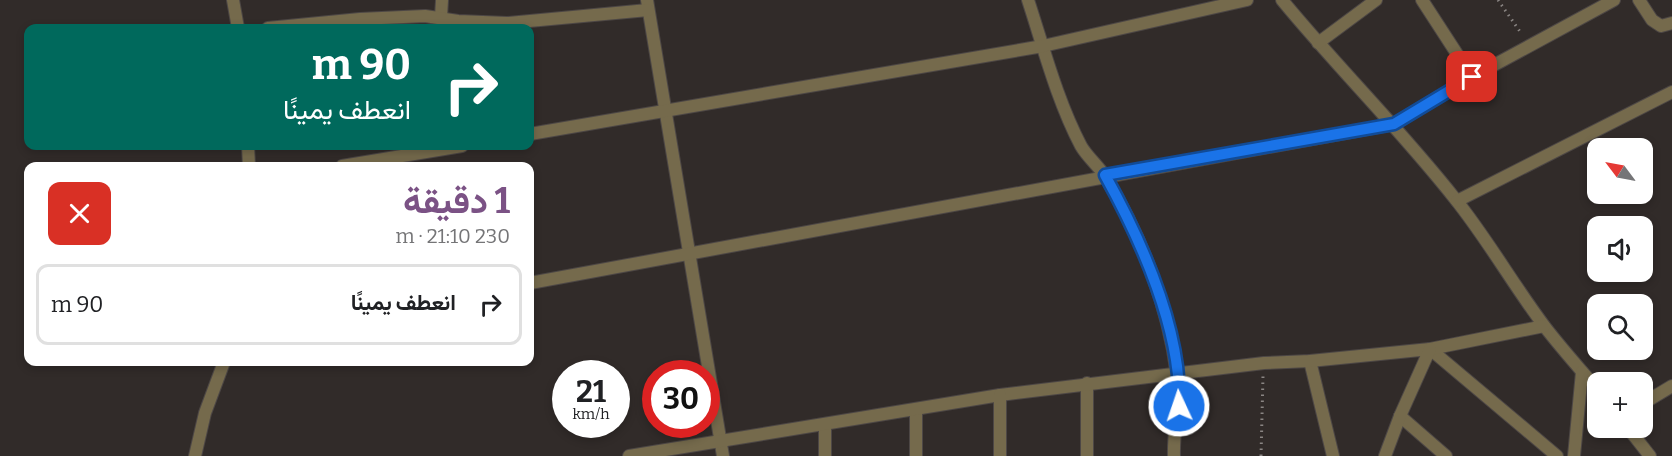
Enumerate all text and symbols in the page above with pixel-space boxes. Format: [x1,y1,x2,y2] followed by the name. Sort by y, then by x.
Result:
[312,40,411,90] text: 90 m
[432,48,510,126] icon: right
[1446,51,1497,102] pin
[1455,60,1488,93] icon: arrive
[283,94,411,126] text: انعطف يمينًا
[1587,138,1653,204] north arrow
[1587,138,1653,438] map controls
[403,179,510,223] text: 1 دقيقة
[48,182,111,245] button: close
[1587,216,1653,282] button: sound
[395,224,510,248] text: 230 m · 21:10
[474,288,507,321] icon: right
[351,289,456,316] text: انعطف يمينًا
[51,291,103,318] text: 90 m
[1587,294,1653,360] button: search
[642,360,720,438] speed limit sign: 30
[1587,372,1653,438] button: +
[576,374,606,410] text: 21
[1147,374,1211,438] position arrow
[572,405,610,423] text: km/h

